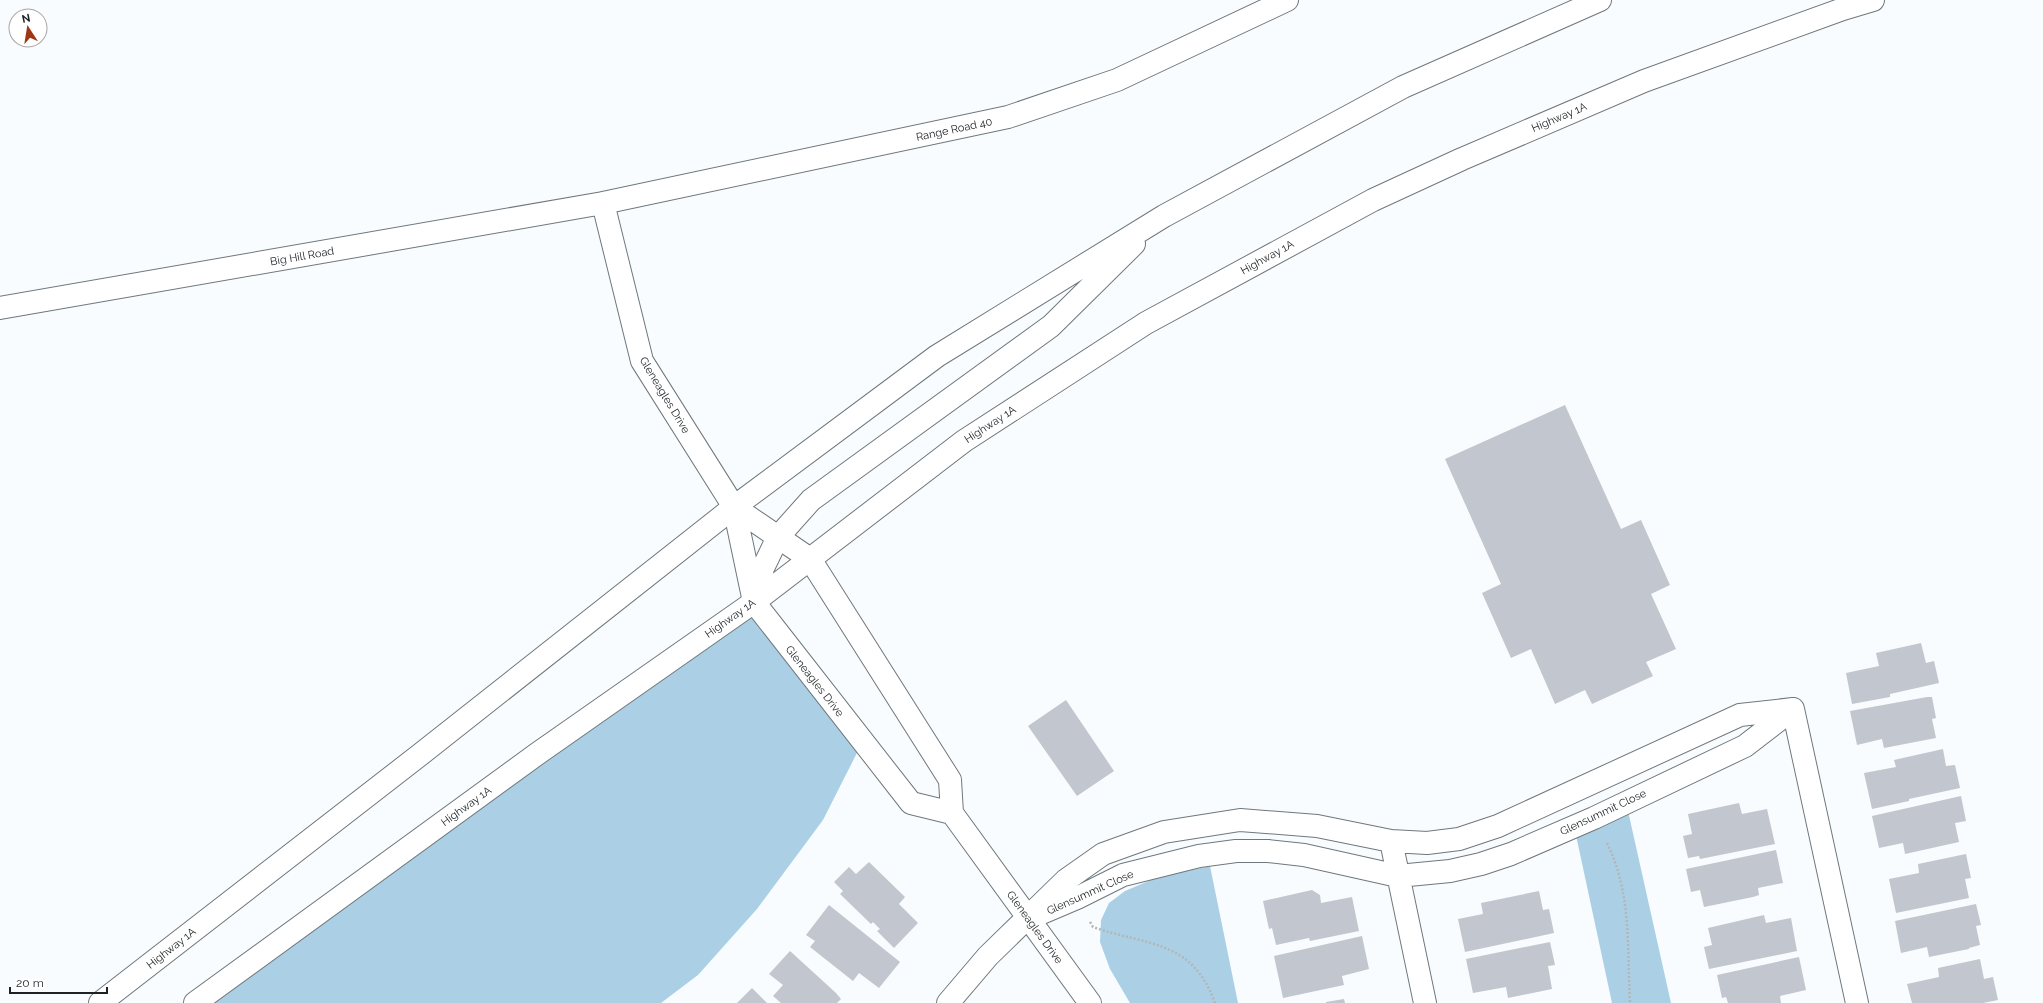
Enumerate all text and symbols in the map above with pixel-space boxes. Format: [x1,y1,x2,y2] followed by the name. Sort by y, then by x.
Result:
[8,8,48,48] north arrow
[21,11,31,26] text: N
[1530,100,1589,135] street label: Highway 1A
[915,115,994,144] street label: Range Road 40
[1238,237,1297,277] street label: Highway 1A
[269,244,335,269] street label: Big Hill Road
[637,355,693,436] street label: Gleneagles Drive
[962,403,1019,446] street label: Highway 1A
[702,596,759,641] street label: Highway 1A
[783,643,847,720] street label: Gleneagles Drive
[439,784,494,829] street label: Highway 1A
[1558,787,1649,838] street label: Glensummit Close
[1045,867,1136,917] street label: Glensummit Close
[1004,888,1066,967] street label: Gleneagles Drive
[144,925,199,972] street label: Highway 1A
[10,969,107,995] scale bar
[16,976,44,990] text: 20 m

